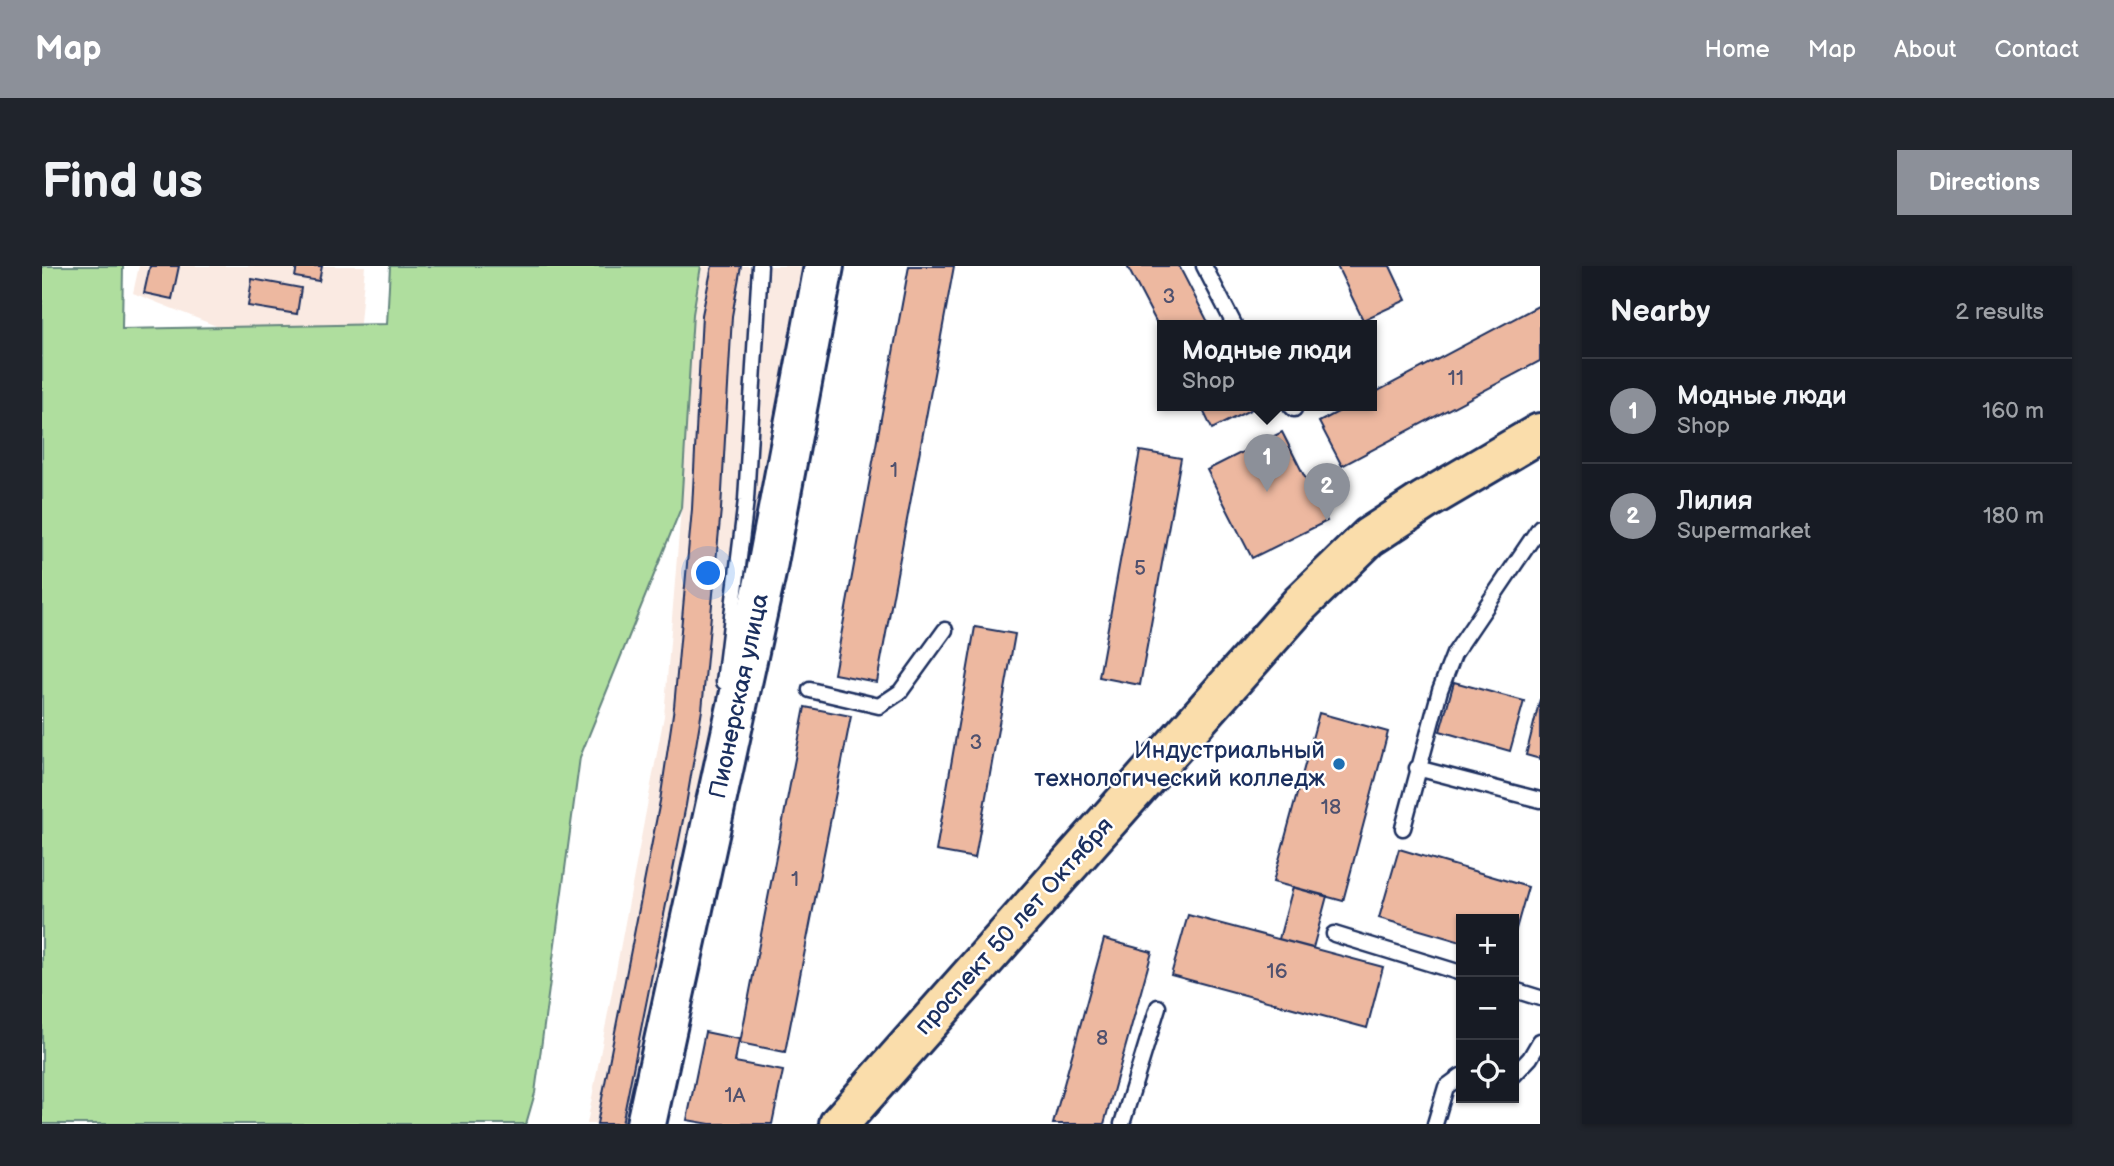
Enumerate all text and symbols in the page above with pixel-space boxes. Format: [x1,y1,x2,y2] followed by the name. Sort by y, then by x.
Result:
[35,29,101,69] text: Map
[1705,35,1770,64] text: Home
[1808,35,1856,64] text: Map
[1894,35,1956,64] text: About
[1994,35,2079,64] text: Contact
[1897,150,2072,215] button: Directions
[42,153,203,212] text: Find us
[1163,284,1175,309] house number: 3
[1610,294,1710,330] text: Nearby
[1955,298,2044,326] text: 2 results
[1157,320,1377,411] popup
[1182,336,1352,367] text: Модные люди
[1448,366,1464,391] house number: 11
[1182,367,1235,395] text: Shop
[1677,381,1847,412] text: Модные люди
[1628,397,1638,425] text: 1
[1982,397,2044,425] text: 160 m
[1677,412,1730,440] text: Shop
[1244,434,1290,492] pin: 1
[890,458,898,483] house number: 1
[1304,463,1350,521] pin: 2
[1677,486,1753,517] text: Лилия
[1626,502,1640,530] text: 2
[1983,502,2044,530] text: 180 m
[1677,517,1811,545] text: Supermarket
[691,556,725,590] your location
[1134,556,1146,581] house number: 5
[703,591,775,801] street label: Пионерская улица
[970,730,982,755] house number: 3
[1034,736,1325,793] place label: Индустриальный технологический колледж
[1331,756,1347,772] marker: Индустриальный технологический колледж
[1321,795,1341,820] house number: 18
[909,811,1119,1041] street label: проспект 50 лет Октября
[791,867,799,892] house number: 1
[1456,914,1519,1103] map controls
[1456,914,1519,977] button: +
[1267,959,1288,984] house number: 16
[1456,977,1519,1040] button: −
[1096,1026,1108,1051] house number: 8
[1456,1040,1519,1103] button: locate
[725,1083,746,1108] house number: 1А

